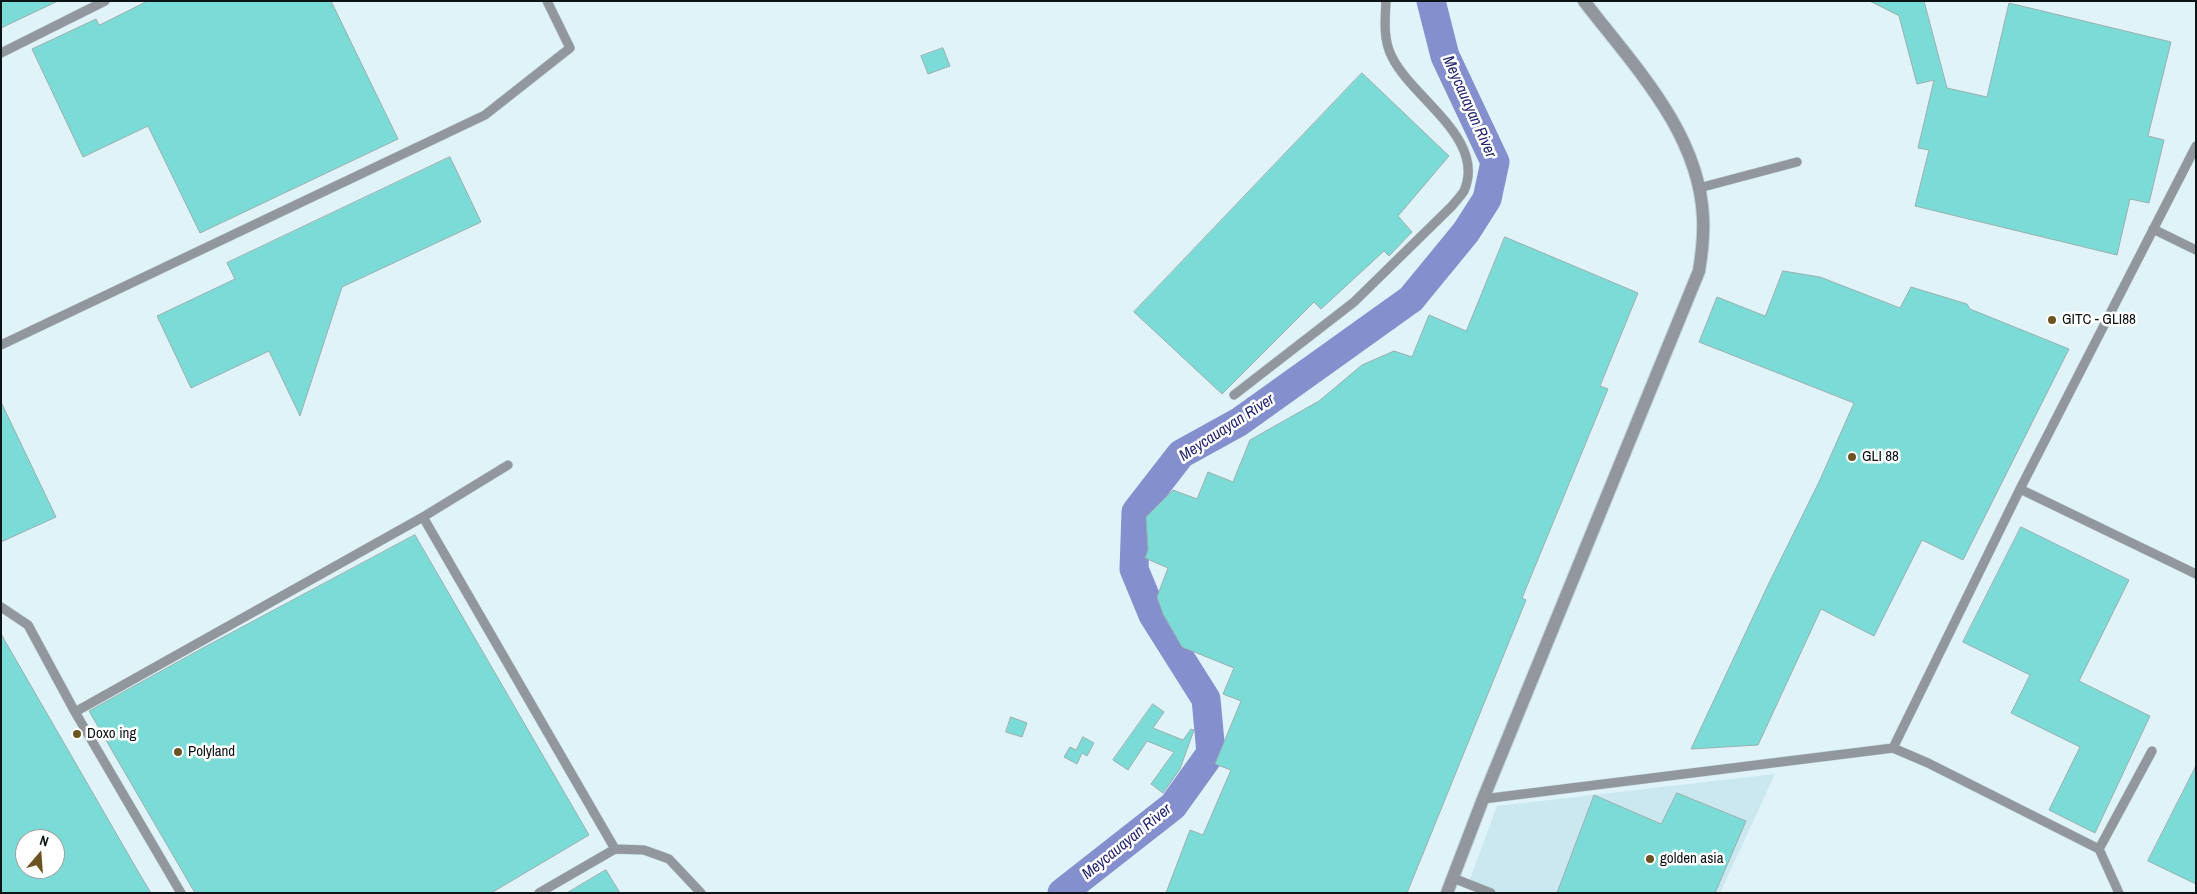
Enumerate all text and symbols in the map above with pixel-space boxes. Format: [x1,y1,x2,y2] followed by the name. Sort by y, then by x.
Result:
[1438,53,1500,161] water label: Meycauayan River
[2062,311,2136,329] place label: GITC - GLI88
[2046,314,2058,326] marker: GITC - GLI88
[1176,390,1278,466] water label: Meycauayan River
[1862,448,1899,466] place label: GLI 88
[1846,451,1858,463] marker: GLI 88
[87,725,136,743] place label: Doxo ing
[71,728,83,740] marker: Doxo ing
[188,743,235,761] place label: Polyland
[172,746,184,758] marker: Polyland
[1078,800,1176,884] water label: Meycauayan River
[15,829,65,879] north arrow
[38,831,51,851] text: N
[1660,850,1724,868] place label: golden asia
[1644,853,1656,865] marker: golden asia

